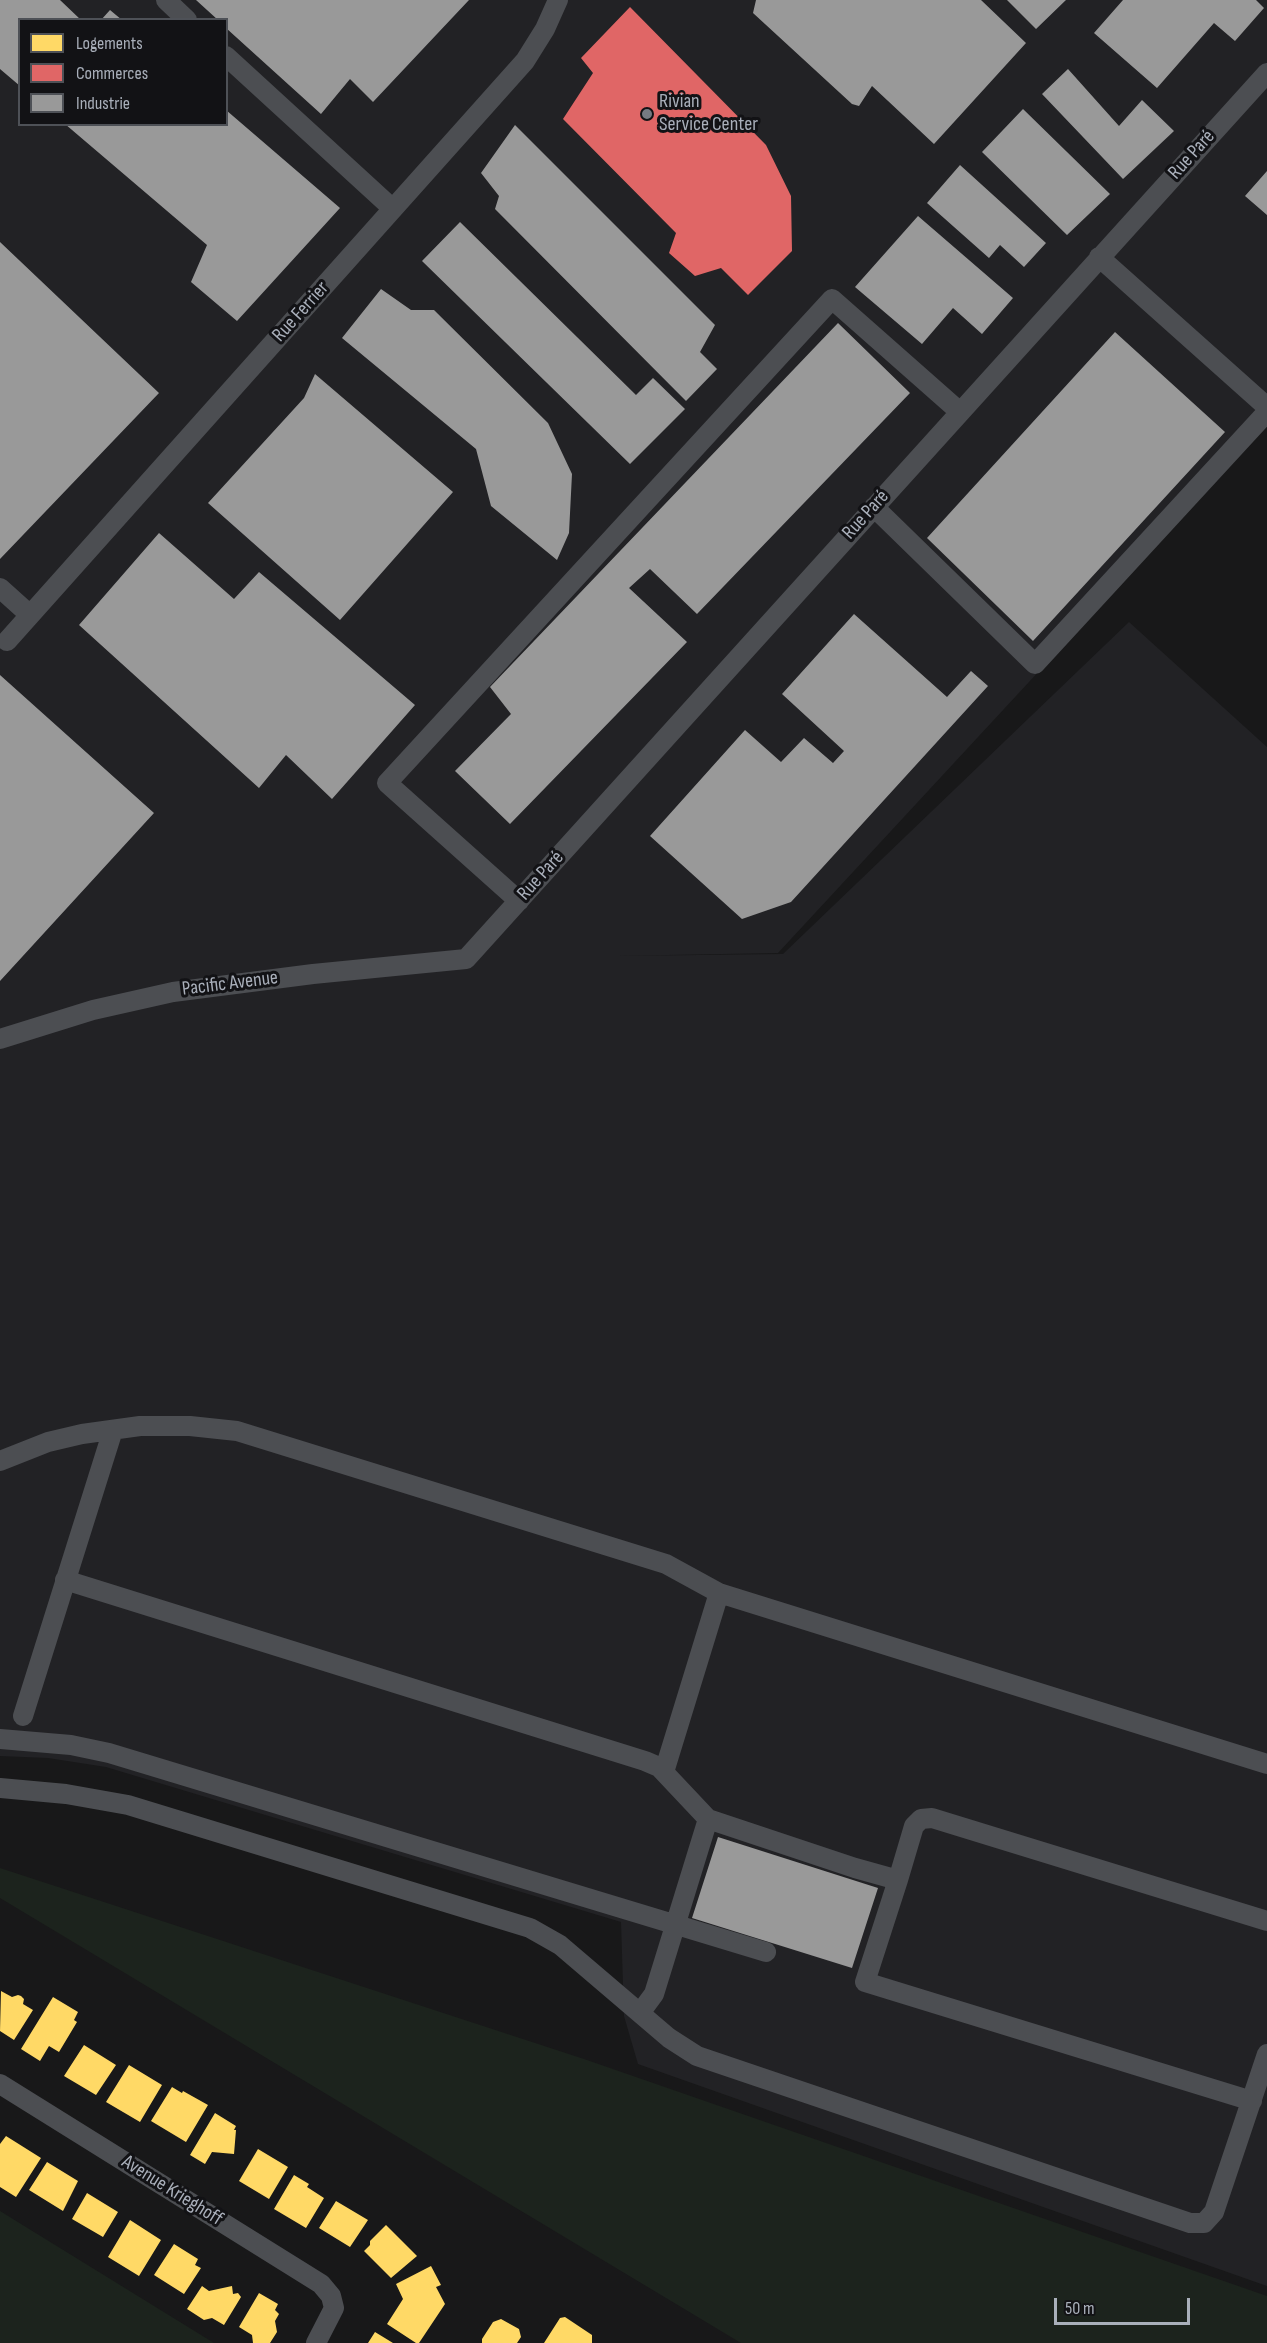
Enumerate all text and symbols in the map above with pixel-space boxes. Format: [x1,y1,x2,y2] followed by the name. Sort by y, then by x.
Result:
[18,18,228,126] legend
[76,33,143,54] text: Logements
[76,63,148,84] text: Commerces
[659,90,758,137] place label: Rivian Service Center
[76,93,130,114] text: Industrie
[640,107,654,121] marker: Rivian Service Center
[1164,125,1220,185] street label: Rue Paré
[268,277,334,347] street label: Rue Ferrier
[838,485,894,545] street label: Rue Paré
[513,846,569,906] street label: Rue Paré
[181,966,279,1002] street label: Pacific Avenue
[117,2150,227,2232] street label: Avenue Krieghoff
[1057,2286,1194,2324] scale bar
[1065,2298,1095,2319] text: 50 m

